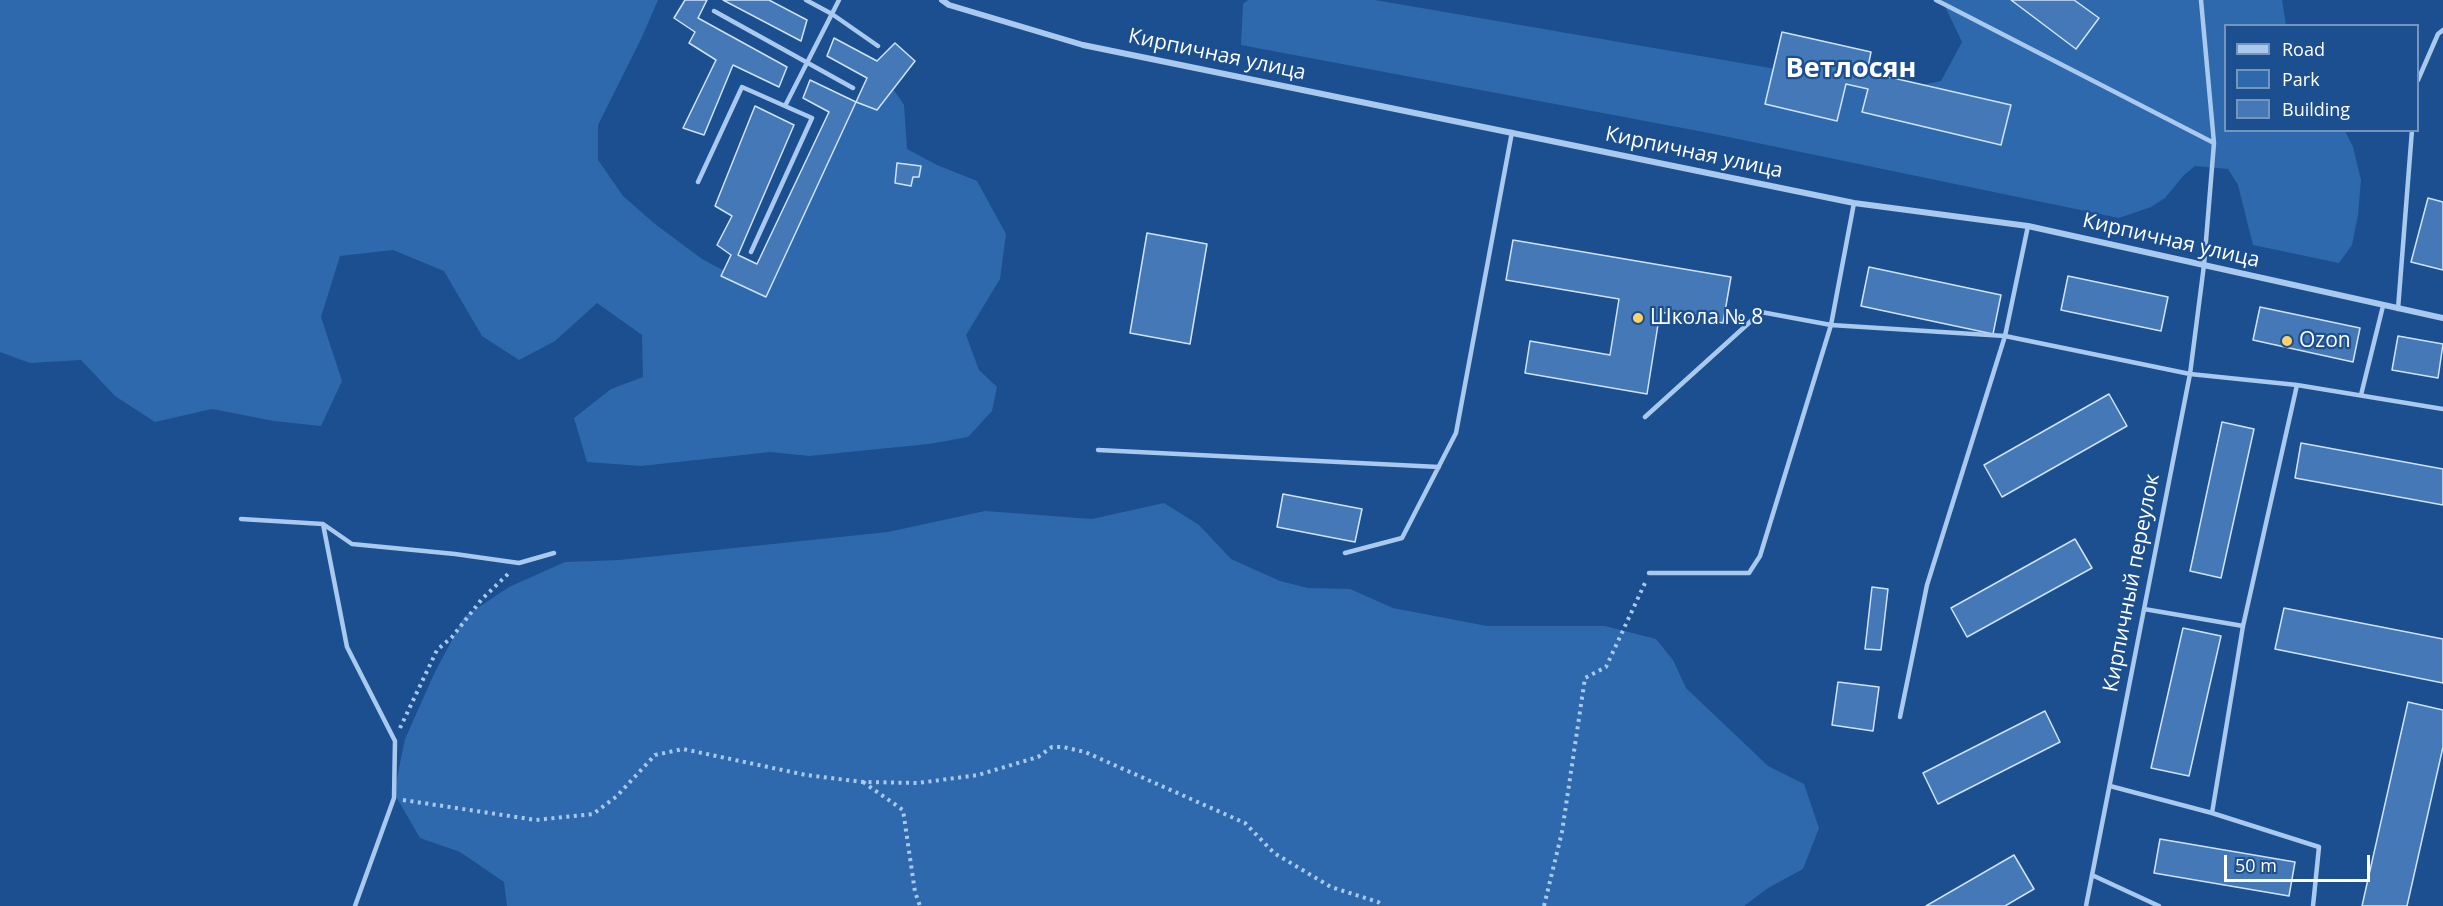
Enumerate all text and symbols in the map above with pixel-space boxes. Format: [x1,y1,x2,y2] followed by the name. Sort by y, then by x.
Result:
[1126,24,1308,86] street label: Кирпичная улица
[2224,24,2419,132] legend
[2282,37,2325,61] text: Road
[1786,53,1916,85] district label: Ветлосян
[2282,67,2320,91] text: Park
[2282,97,2350,121] text: Building
[1603,122,1785,184] street label: Кирпичная улица
[2080,208,2262,274] street label: Кирпичная улица
[1650,305,1763,331] place label: Школа № 8
[1631,311,1645,325] marker: Школа № 8
[2299,328,2351,354] place label: Ozon
[2280,334,2294,348] marker: Ozon
[2098,472,2166,694] street label: Кирпичный переулок
[2227,843,2372,881] scale bar
[2235,853,2277,877] text: 50 m

